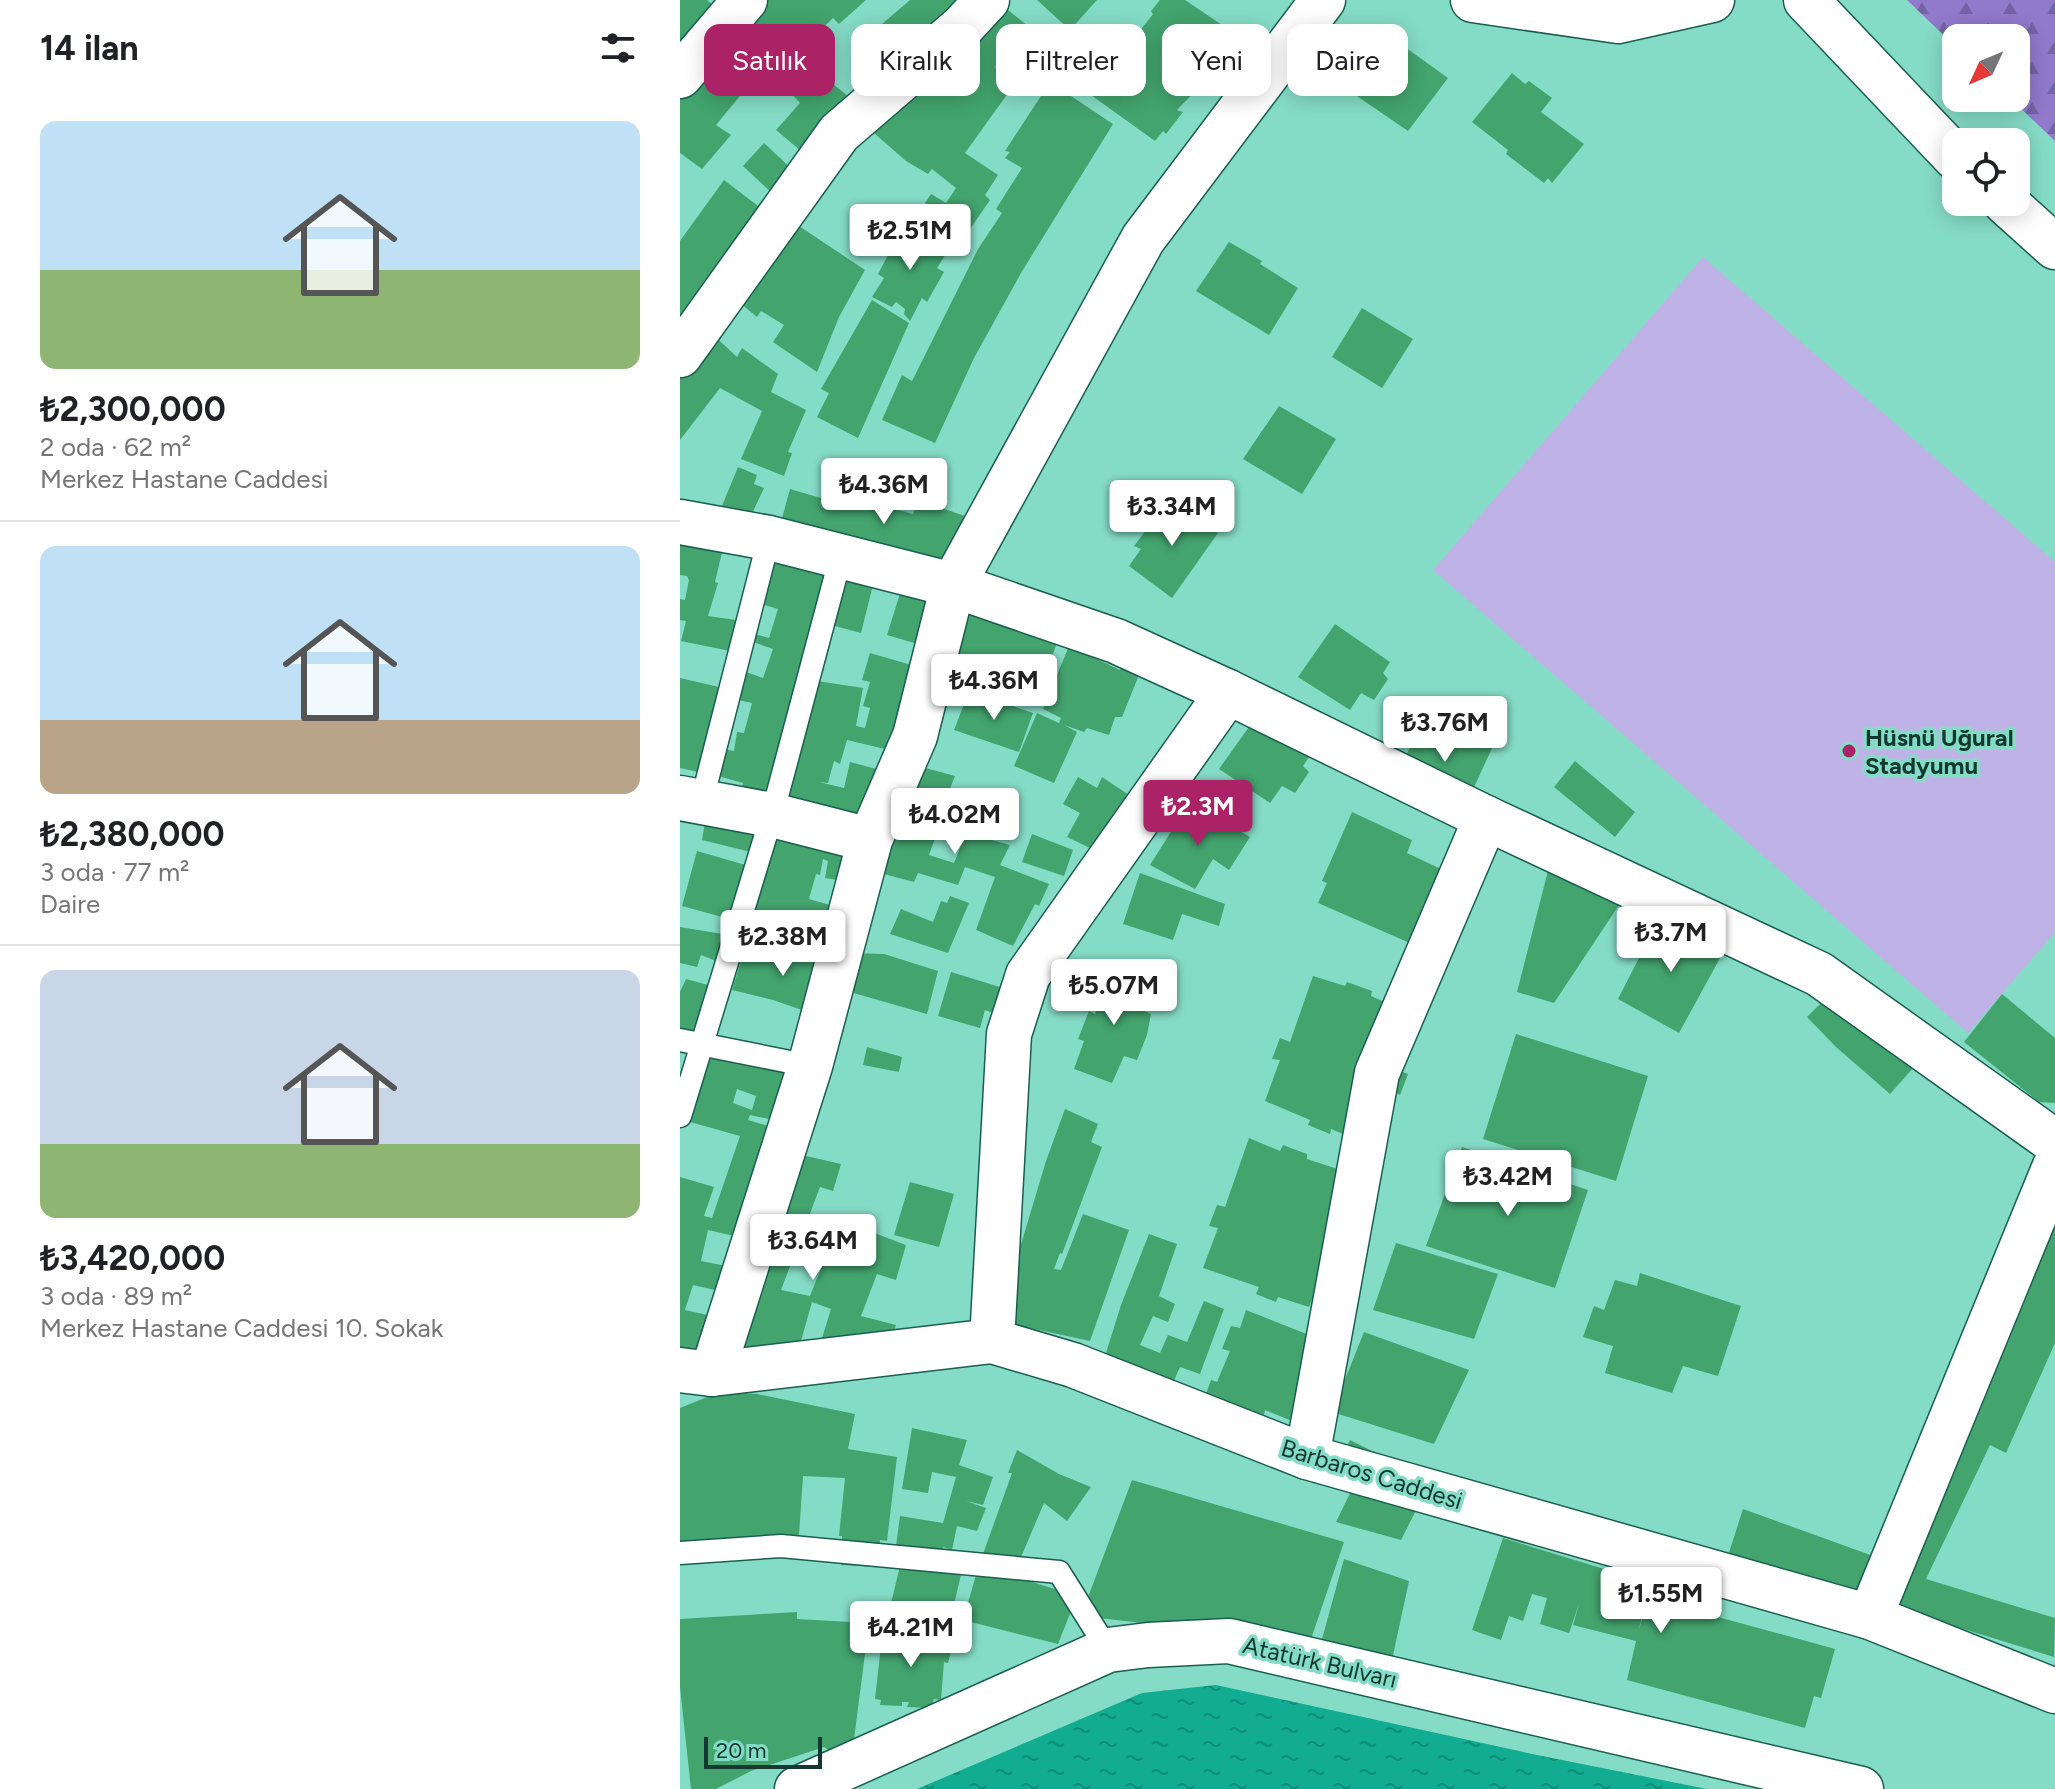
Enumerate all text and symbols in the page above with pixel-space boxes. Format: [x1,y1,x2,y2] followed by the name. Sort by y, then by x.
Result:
[704,24,835,96] chip: Satılık
[851,24,980,96] chip: Kiralık
[996,24,1146,96] chip: Filtreler
[1162,24,1271,96] chip: Yeni
[1287,24,1408,96] chip: Daire
[1942,24,2030,112] north arrow
[1942,24,2030,216] map controls
[596,26,640,70] icon: filters
[40,28,139,69] text: 14 ilan
[1942,128,2030,216] button: locate
[268,173,412,317] icon: home
[845,204,975,272] pin: ₺2.51M
[868,214,952,246] text: ₺2.51M
[40,389,226,430] text: ₺2,300,000
[40,431,191,463] text: 2 oda · 62 m²
[819,458,949,526] pin: ₺4.36M
[40,463,329,495] text: Merkez Hastane Caddesi
[839,468,929,500] text: ₺4.36M
[1107,480,1237,548] pin: ₺3.34M
[1128,490,1216,522] text: ₺3.34M
[268,598,412,742] icon: home
[929,654,1059,722] pin: ₺4.36M
[949,664,1039,696] text: ₺4.36M
[1380,696,1510,764] pin: ₺3.76M
[1401,706,1489,738] text: ₺3.76M
[1865,723,2014,780] place label: Hüsnü Uğural Stadyumu
[1840,742,1858,760] marker: Hüsnü Uğural Stadyumu
[1142,780,1254,848] pin: ₺2.3M
[890,788,1020,856] pin: ₺4.02M
[1161,790,1235,822] text: ₺2.3M
[909,798,1001,830] text: ₺4.02M
[40,814,224,855] text: ₺2,380,000
[40,856,189,888] text: 3 oda · 77 m²
[40,888,100,920] text: Daire
[1615,906,1727,974] pin: ₺3.7M
[718,910,848,978] pin: ₺2.38M
[1635,916,1707,948] text: ₺3.7M
[738,920,828,952] text: ₺2.38M
[1049,959,1179,1027] pin: ₺5.07M
[1069,969,1159,1001] text: ₺5.07M
[268,1022,412,1166] icon: home
[1443,1150,1573,1218] pin: ₺3.42M
[1463,1160,1553,1192] text: ₺3.42M
[748,1214,878,1282] pin: ₺3.64M
[768,1224,858,1256] text: ₺3.64M
[40,1238,225,1279] text: ₺3,420,000
[40,1280,192,1312] text: 3 oda · 89 m²
[40,1312,443,1344] text: Merkez Hastane Caddesi 10. Sokak
[1278,1433,1466,1515] street label: Barbaros Caddesi
[1596,1567,1726,1635] pin: ₺1.55M
[1619,1577,1703,1609] text: ₺1.55M
[846,1601,976,1669] pin: ₺4.21M
[868,1611,954,1643] text: ₺4.21M
[1240,1630,1400,1694] street label: Atatürk Bulvarı
[704,1733,822,1769] scale bar
[716,1737,767,1764] text: 20 m

